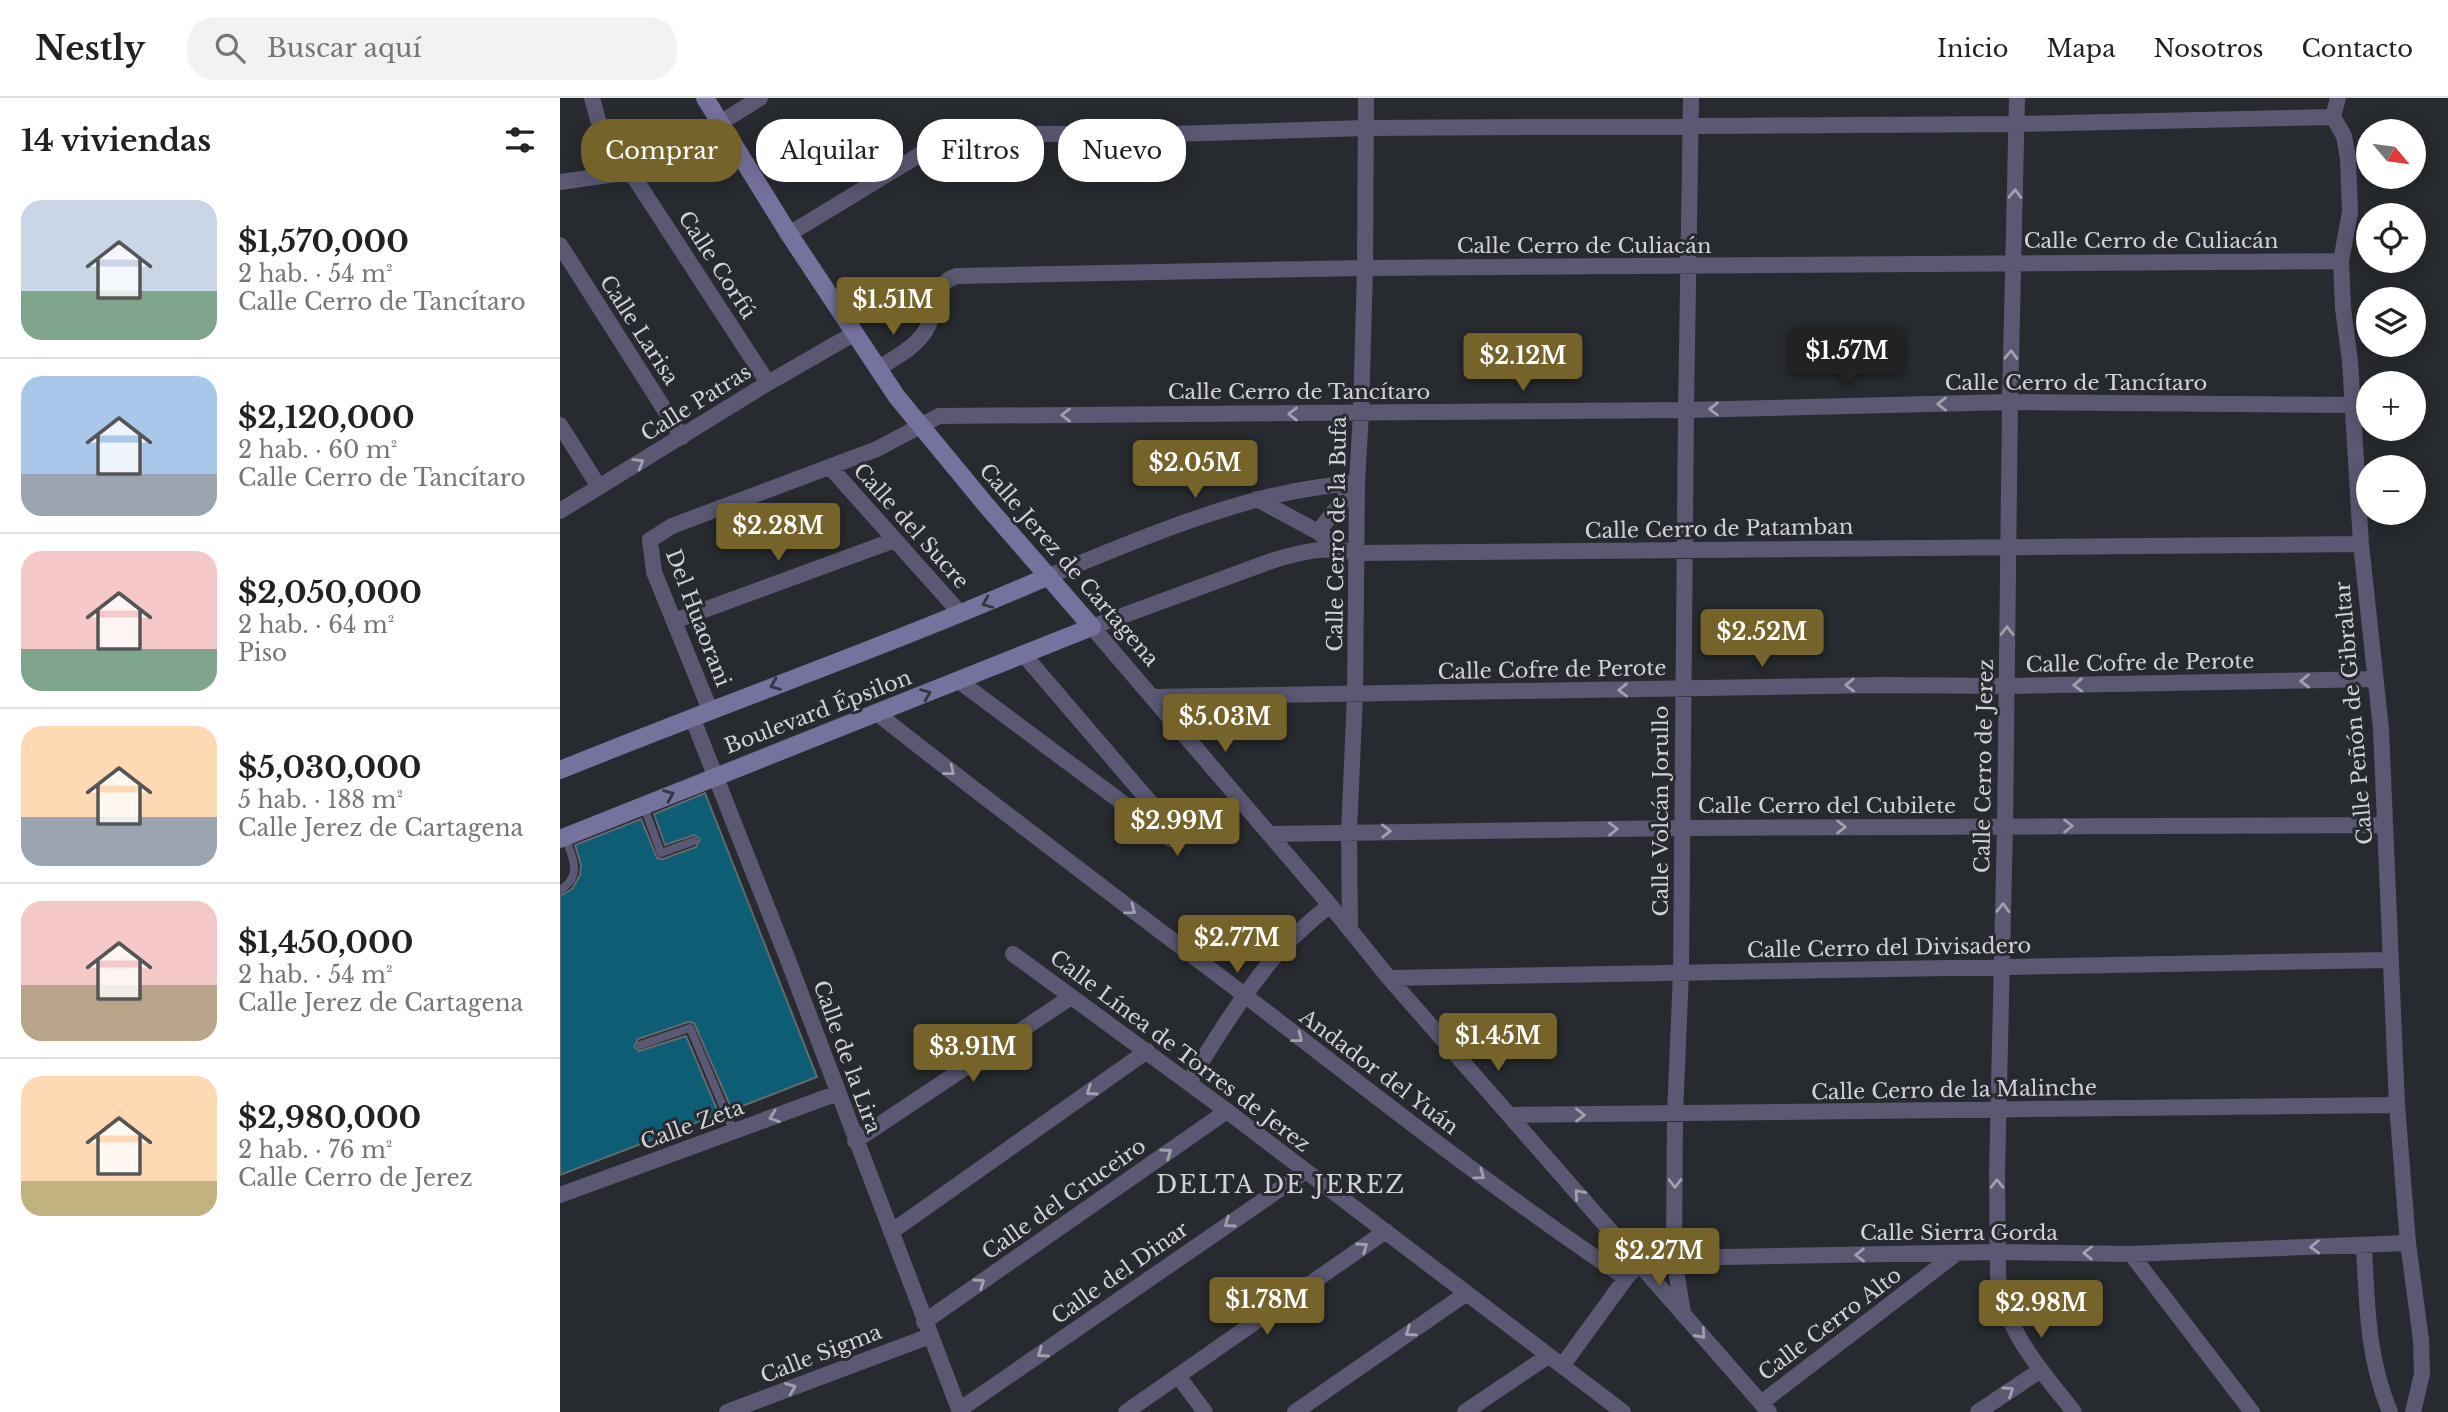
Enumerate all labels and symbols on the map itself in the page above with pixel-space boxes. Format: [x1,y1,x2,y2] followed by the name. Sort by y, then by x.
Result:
[2356,119,2426,189] north arrow
[2008,188,2023,199] one-way arrow
[672,206,762,324] street label: Calle Corfú
[2024,228,2278,254] street label: Calle Cerro de Culiacán
[1457,233,1711,259] street label: Calle Cerro de Culiacán
[594,270,684,390] street label: Calle Larisa
[836,278,950,337] pin: $1.51M
[1790,328,1904,388] pin: $1.57M
[1466,334,1580,393] pin: $2.12M
[2004,349,2019,360] one-way arrow
[636,359,756,447] street label: Calle Patras
[1945,370,2207,396] street label: Calle Cerro de Tancítaro
[1168,379,1430,405] street label: Calle Cerro de Tancítaro
[1936,396,1947,412] one-way arrow
[1709,401,1719,417] one-way arrow
[1287,406,1298,421] one-way arrow
[1060,407,1070,423] one-way arrow
[1322,416,1352,652] street label: Calle Cerro de la Bufa
[1138,440,1252,500] pin: $2.05M
[632,458,645,471] one-way arrow
[848,458,974,594] street label: Calle del Sucre
[974,458,1164,672] street label: Calle Jerez de Cartagena
[721,504,835,563] pin: $2.28M
[1584,514,1854,544] street label: Calle Cerro de Patamban
[660,546,736,690] street label: Del Huaorani
[2330,580,2378,846] street label: Calle Peñón de Gibraltar
[982,595,994,609] one-way arrow
[1705,610,1819,669] pin: $2.52M
[1999,625,2015,636] one-way arrow
[2025,648,2255,678] street label: Calle Cofre de Perote
[1437,655,1667,685] street label: Calle Cofre de Perote
[1969,659,1999,873] street label: Calle Cerro de Jerez
[721,664,915,760] street label: Boulevard Épsilon
[2300,673,2311,688] one-way arrow
[769,677,781,691] one-way arrow
[2072,677,2083,692] one-way arrow
[1845,678,1856,693] one-way arrow
[1617,682,1628,698] one-way arrow
[920,689,932,703] one-way arrow
[1168,694,1282,754] pin: $5.03M
[1648,706,1674,916] street label: Calle Volcán Jorullo
[943,763,955,776] one-way arrow
[662,790,674,804] one-way arrow
[1698,793,1956,819] street label: Calle Cerro del Cubilete
[1120,798,1234,858] pin: $2.99M
[2064,818,2074,834] one-way arrow
[1836,819,1847,835] one-way arrow
[1609,821,1619,837] one-way arrow
[1381,823,1392,839] one-way arrow
[1123,902,1135,915] one-way arrow
[1995,902,2010,913] one-way arrow
[1180,916,1294,975] pin: $2.77M
[1747,933,2031,963] street label: Calle Cerro del Divisadero
[1045,945,1315,1157] street label: Calle Línea de Torres de Jerez
[807,977,887,1137] street label: Calle de la Lira
[1293,1003,1464,1140] street label: Andador del Yuán
[1441,1014,1555,1073] pin: $1.45M
[916,1024,1030,1084] pin: $3.91M
[1291,1029,1303,1042] one-way arrow
[1811,1075,2097,1105] street label: Calle Cerro de la Malinche
[1086,1082,1099,1095] one-way arrow
[637,1094,748,1156] street label: Calle Zeta
[1575,1107,1585,1123] one-way arrow
[769,1109,781,1123] one-way arrow
[977,1133,1151,1265] street label: Calle del Cruceiro
[1159,1149,1172,1161] one-way arrow
[1472,1167,1485,1179] one-way arrow
[1156,1170,1406,1199] district label: DELTA DE JEREZ
[1667,1178,1683,1188] one-way arrow
[1989,1178,2005,1189] one-way arrow
[1575,1189,1587,1202] one-way arrow
[1224,1215,1237,1227] one-way arrow
[1047,1216,1193,1330] street label: Calle del Dinar
[1860,1220,2058,1246] street label: Calle Sierra Gorda
[1602,1228,1716,1288] pin: $2.27M
[2309,1240,2320,1255] one-way arrow
[1355,1243,1368,1255] one-way arrow
[2082,1246,2093,1261] one-way arrow
[1855,1247,1866,1262] one-way arrow
[1753,1262,1907,1386] street label: Calle Cerro Alto
[1210,1278,1324,1337] pin: $1.78M
[972,1279,985,1291] one-way arrow
[1984,1280,2098,1340] pin: $2.98M
[757,1319,886,1389] street label: Calle Sigma
[1405,1324,1418,1337] one-way arrow
[1693,1325,1705,1338] one-way arrow
[1037,1345,1050,1357] one-way arrow
[784,1382,796,1396] one-way arrow
[2002,1386,2015,1399] one-way arrow

